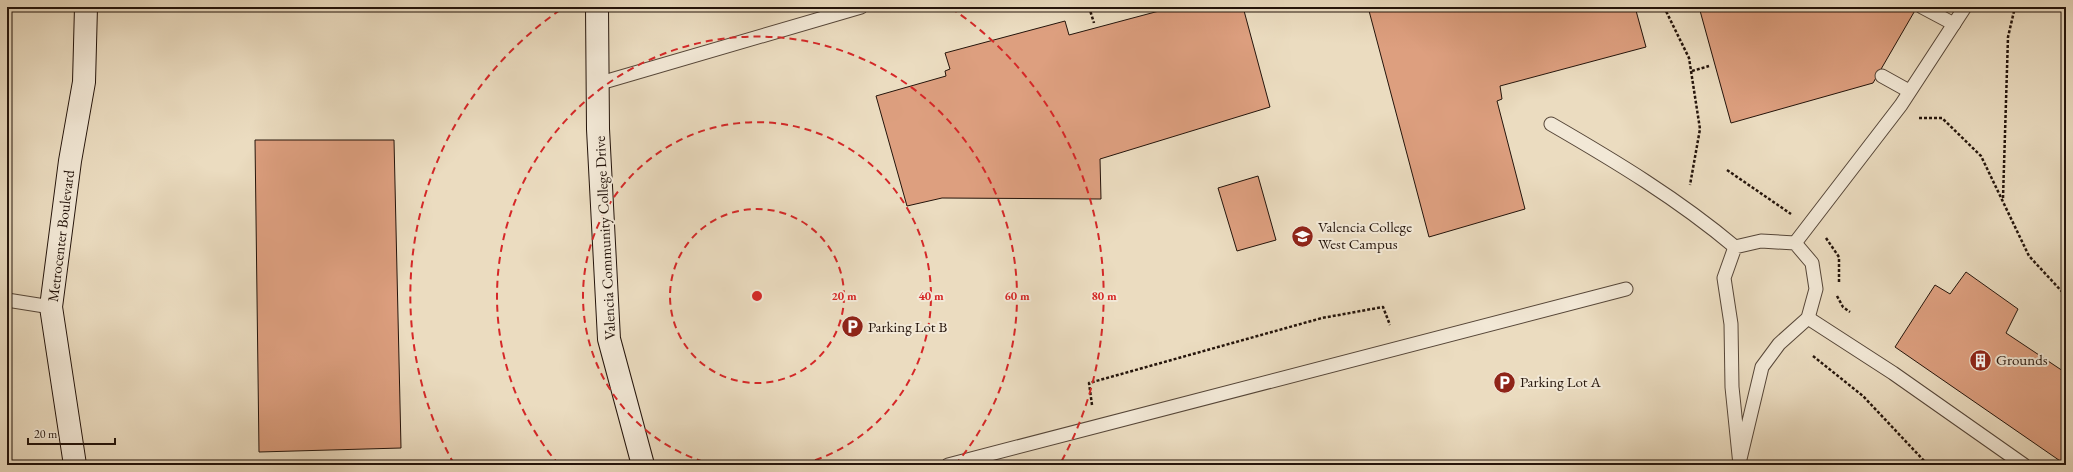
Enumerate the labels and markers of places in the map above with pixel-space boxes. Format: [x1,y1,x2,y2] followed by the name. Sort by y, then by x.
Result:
[1318,217,1412,253] place label: Valencia College West Campus
[1290,223,1316,249] school or university icon: Valencia College West Campus
[750,289,764,303] centre of rings
[840,314,866,340] parking icon: Parking Lot B
[868,317,948,336] place label: Parking Lot B
[1967,347,1993,373] building icon: Grounds
[1996,350,2048,369] place label: Grounds
[1491,369,1517,395] parking icon: Parking Lot A
[1520,372,1602,391] place label: Parking Lot A

